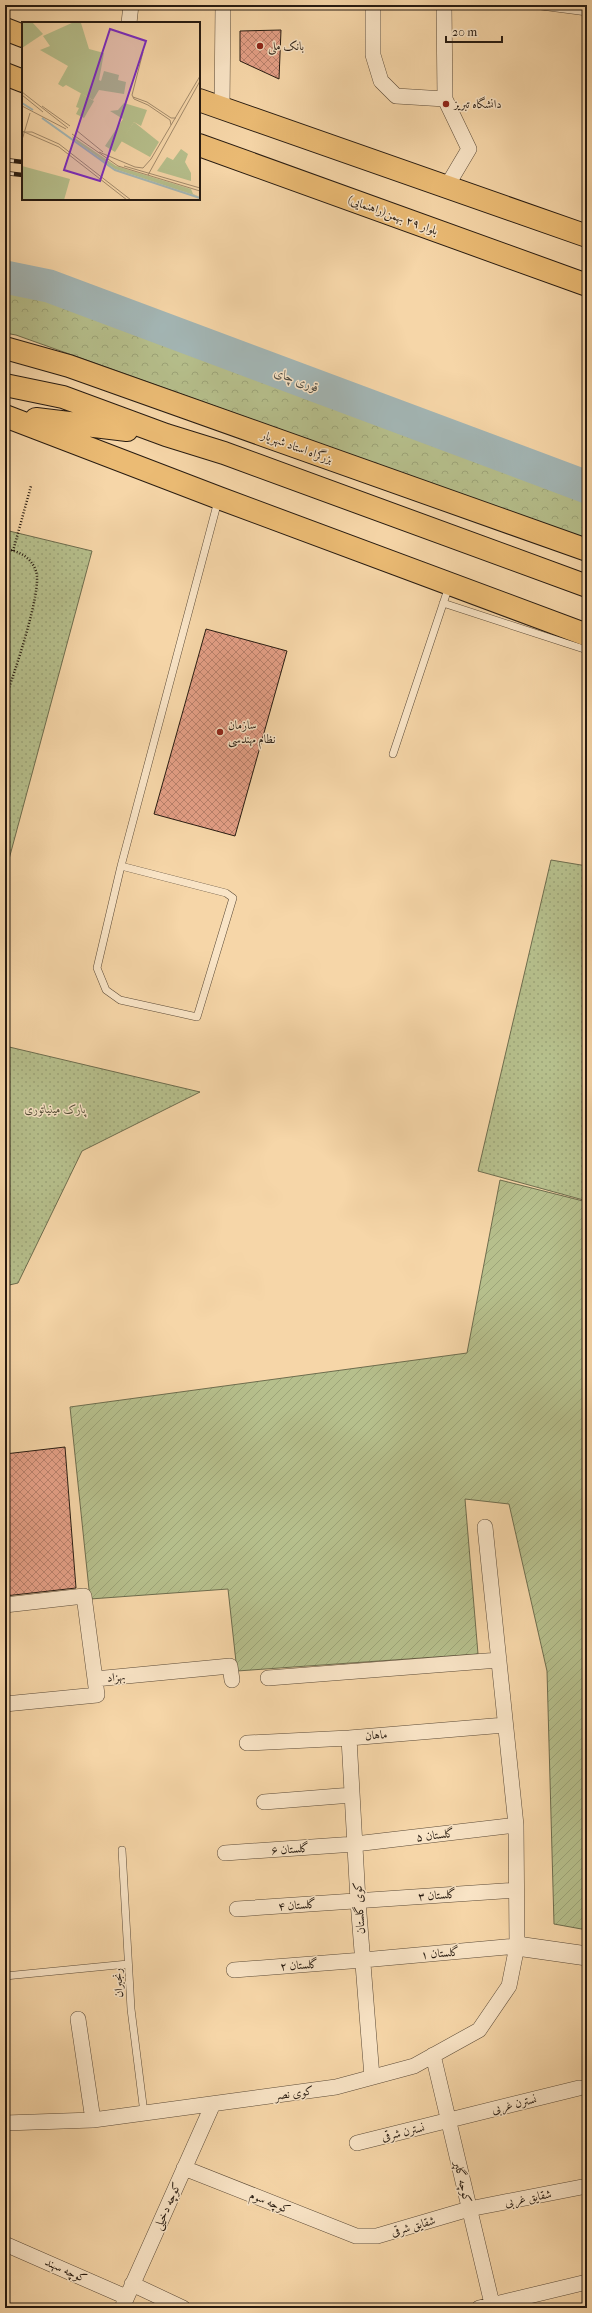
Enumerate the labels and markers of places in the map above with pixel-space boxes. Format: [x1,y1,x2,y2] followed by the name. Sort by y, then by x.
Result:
[268,39,304,55] place label: بانک ملی
[255,41,265,51] marker: بانک ملی
[452,96,502,112] place label: دانشگاه تبریز
[441,99,451,109] marker: دانشگاه تبریز
[228,718,275,750] place label: سازمان نظام مهندسی
[215,727,225,737] marker: سازمان نظام مهندسی

